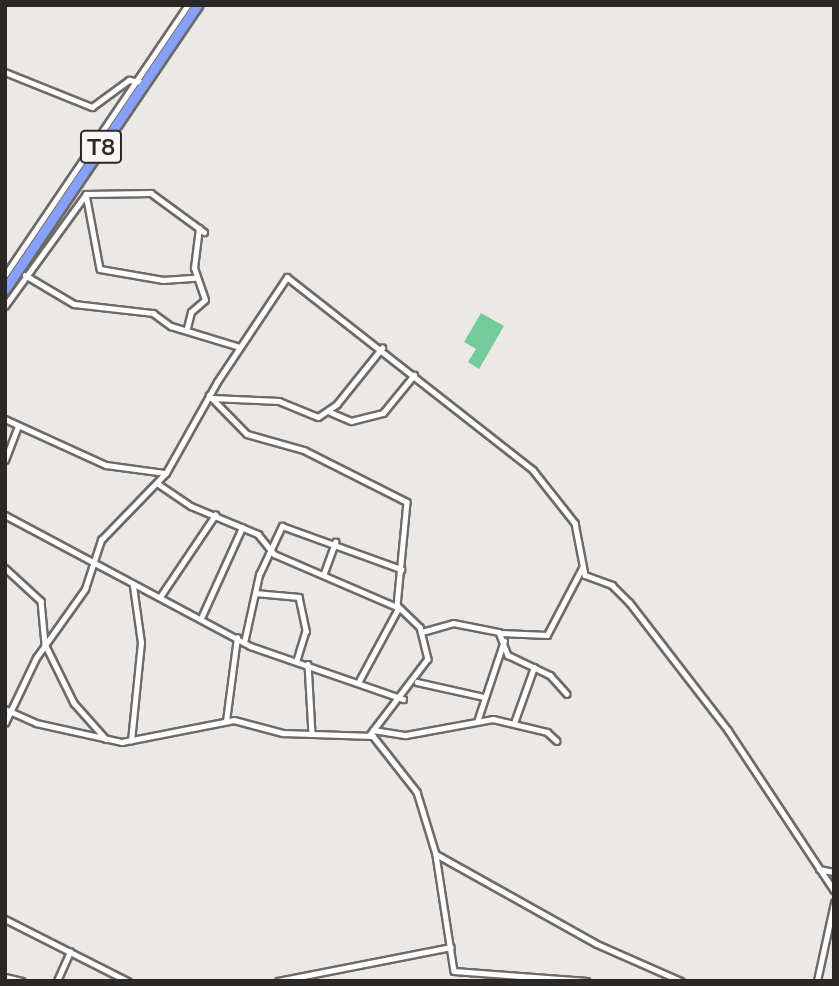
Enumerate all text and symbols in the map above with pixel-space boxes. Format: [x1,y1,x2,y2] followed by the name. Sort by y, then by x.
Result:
[78,128,124,166] road number: T8

